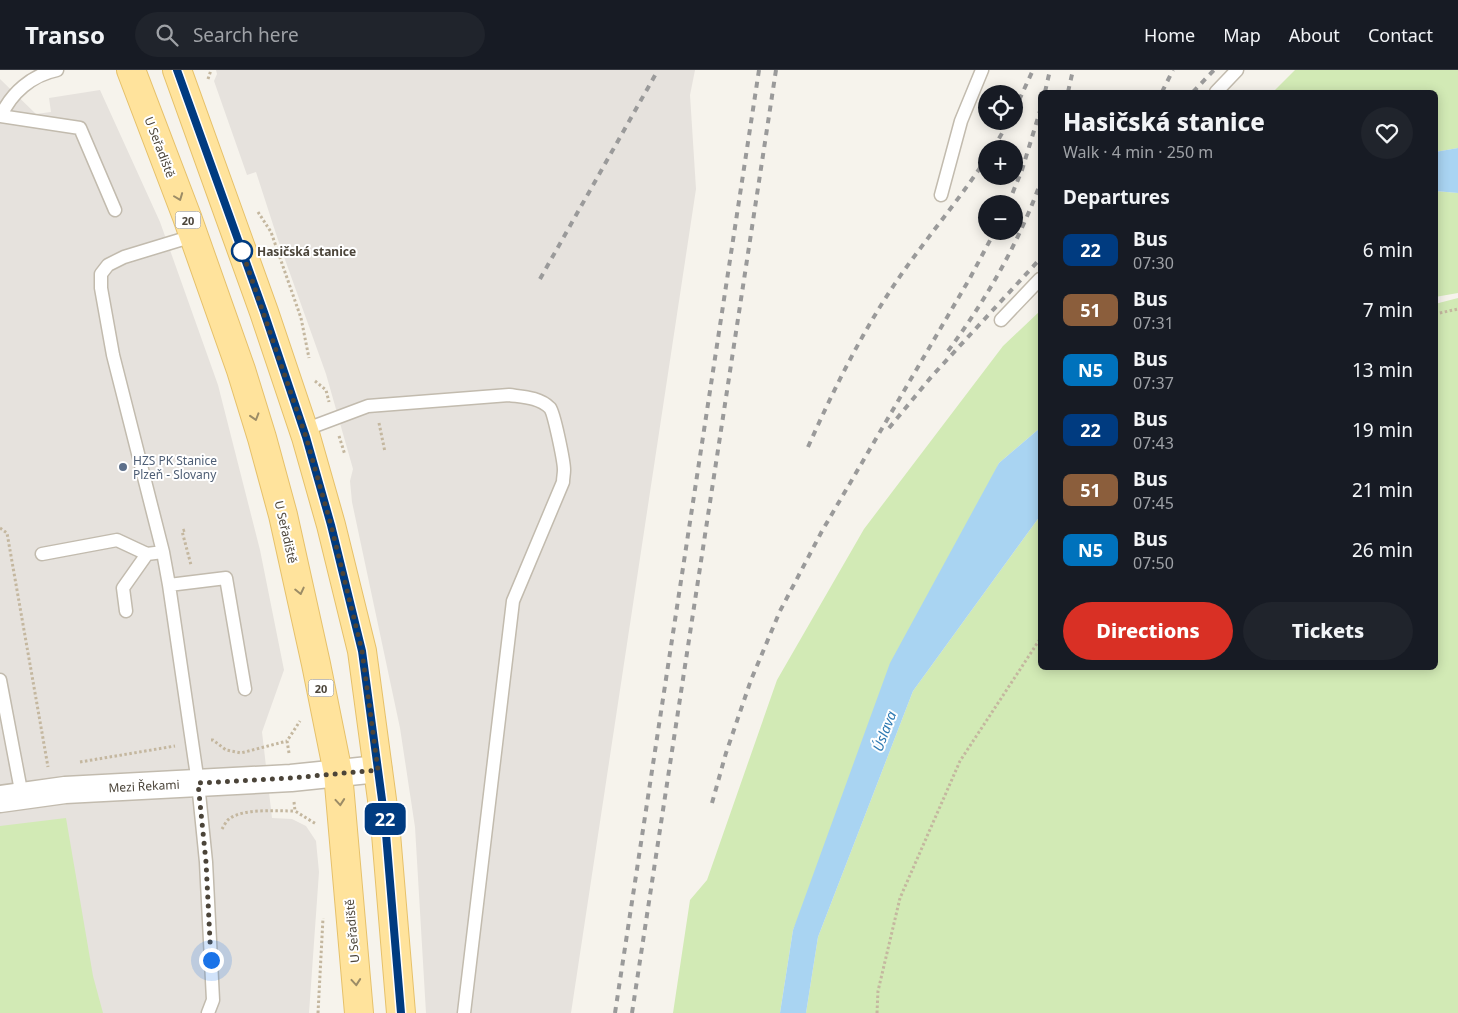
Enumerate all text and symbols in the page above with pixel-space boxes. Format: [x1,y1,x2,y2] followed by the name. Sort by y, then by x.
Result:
[135,12,485,57] search box
[25,18,105,51] text: Transo
[153,21,181,49] icon: search
[193,22,299,48] text: Search here
[1144,23,1195,47] text: Home
[1223,23,1261,47] text: Map
[1289,23,1340,47] text: About
[1368,23,1433,47] text: Contact
[978,85,1023,240] map controls
[978,85,1023,130] button: locate
[1063,105,1265,138] text: Hasičská stanice
[1361,107,1413,159] button: heart
[141,114,179,180] street label: U Seřadiště
[978,140,1023,185] button: +
[1063,141,1213,163] text: Walk · 4 min · 250 m
[1063,184,1170,210] text: Departures
[173,193,183,201] one-way arrow
[978,195,1023,240] button: −
[176,212,200,228] road number: 20
[1133,226,1168,252] text: Bus
[1363,237,1413,263] text: 6 min
[1080,238,1101,262] text: 22
[231,240,253,262] marker: Hasičská stanice
[257,243,356,260] place label: Hasičská stanice
[1133,252,1174,274] text: 07:30
[1133,286,1168,312] text: Bus
[1363,297,1413,323] text: 7 min
[1080,298,1101,322] text: 51
[1133,312,1174,334] text: 07:31
[1133,346,1168,372] text: Bus
[1352,357,1413,383] text: 13 min
[1078,358,1103,382] text: N5
[1133,372,1174,394] text: 07:37
[1133,406,1168,432] text: Bus
[250,412,260,421] one-way arrow
[1352,417,1413,443] text: 19 min
[1080,418,1101,442] text: 22
[1133,432,1174,454] text: 07:43
[133,452,217,483] place label: HZS PK Stanice Plzeň - Slovany
[117,461,129,473] marker: HZS PK Stanice Plzeň - Slovany
[1133,466,1168,492] text: Bus
[1352,477,1413,503] text: 21 min
[1080,478,1101,502] text: 51
[1133,492,1174,514] text: 07:45
[271,499,302,565] street label: U Seřadiště
[1133,526,1168,552] text: Bus
[1352,537,1413,563] text: 26 min
[1078,538,1103,562] text: N5
[1133,552,1174,574] text: 07:50
[294,587,305,596] one-way arrow
[1063,602,1233,660] button: Directions
[1243,602,1413,660] button: Tickets
[308,680,334,696] road number: 20
[868,708,900,754] water label: Úslava
[108,776,180,796] street label: Mezi Řekami
[335,799,346,807] one-way arrow
[362,803,408,835] line badge: 22
[375,807,395,831] text: 22
[341,898,363,964] street label: U Seřadiště
[199,948,224,973] your location
[350,978,361,986] one-way arrow

